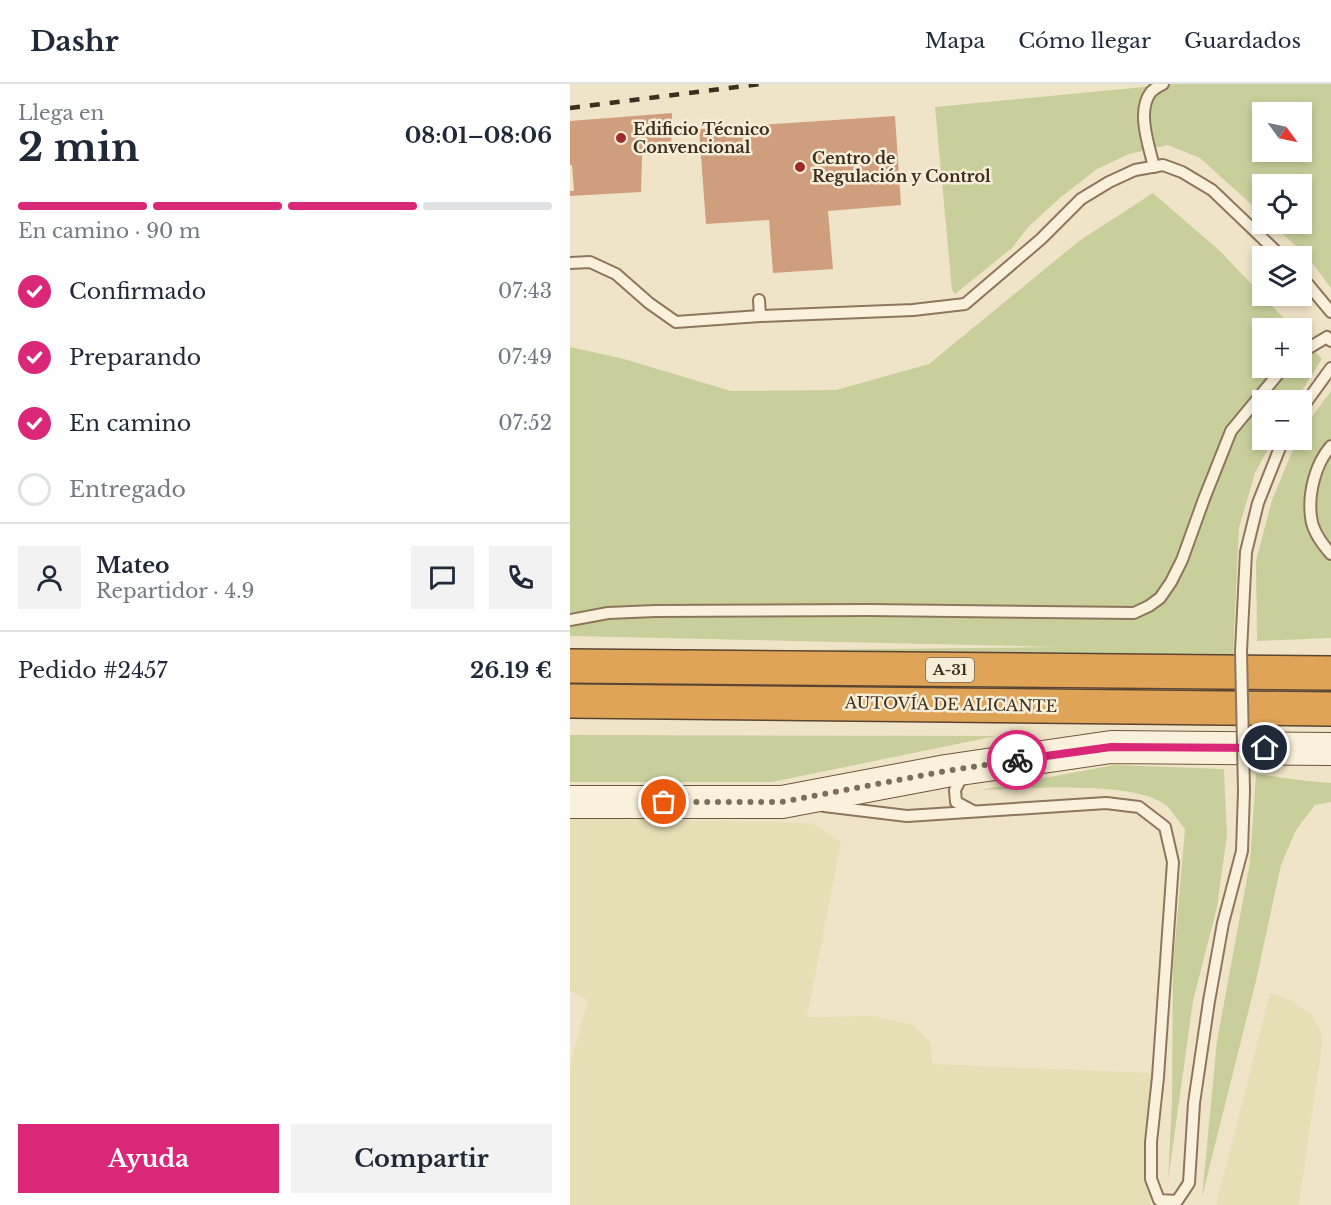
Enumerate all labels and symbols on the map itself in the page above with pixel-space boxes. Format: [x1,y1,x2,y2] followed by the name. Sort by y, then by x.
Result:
[1252,102,1312,162] north arrow
[633,119,770,157] place label: Edificio Técnico Convencional
[614,131,628,145] marker: Edificio Técnico Convencional
[812,148,991,186] place label: Centro de Regulación y Control
[793,160,807,174] marker: Centro de Regulación y Control
[926,658,974,682] road number: A-31
[844,692,1057,716] street label: AUTOVÍA DE ALICANTE
[1239,722,1290,773] pin
[987,730,1047,790] courier
[638,776,689,827] pin

